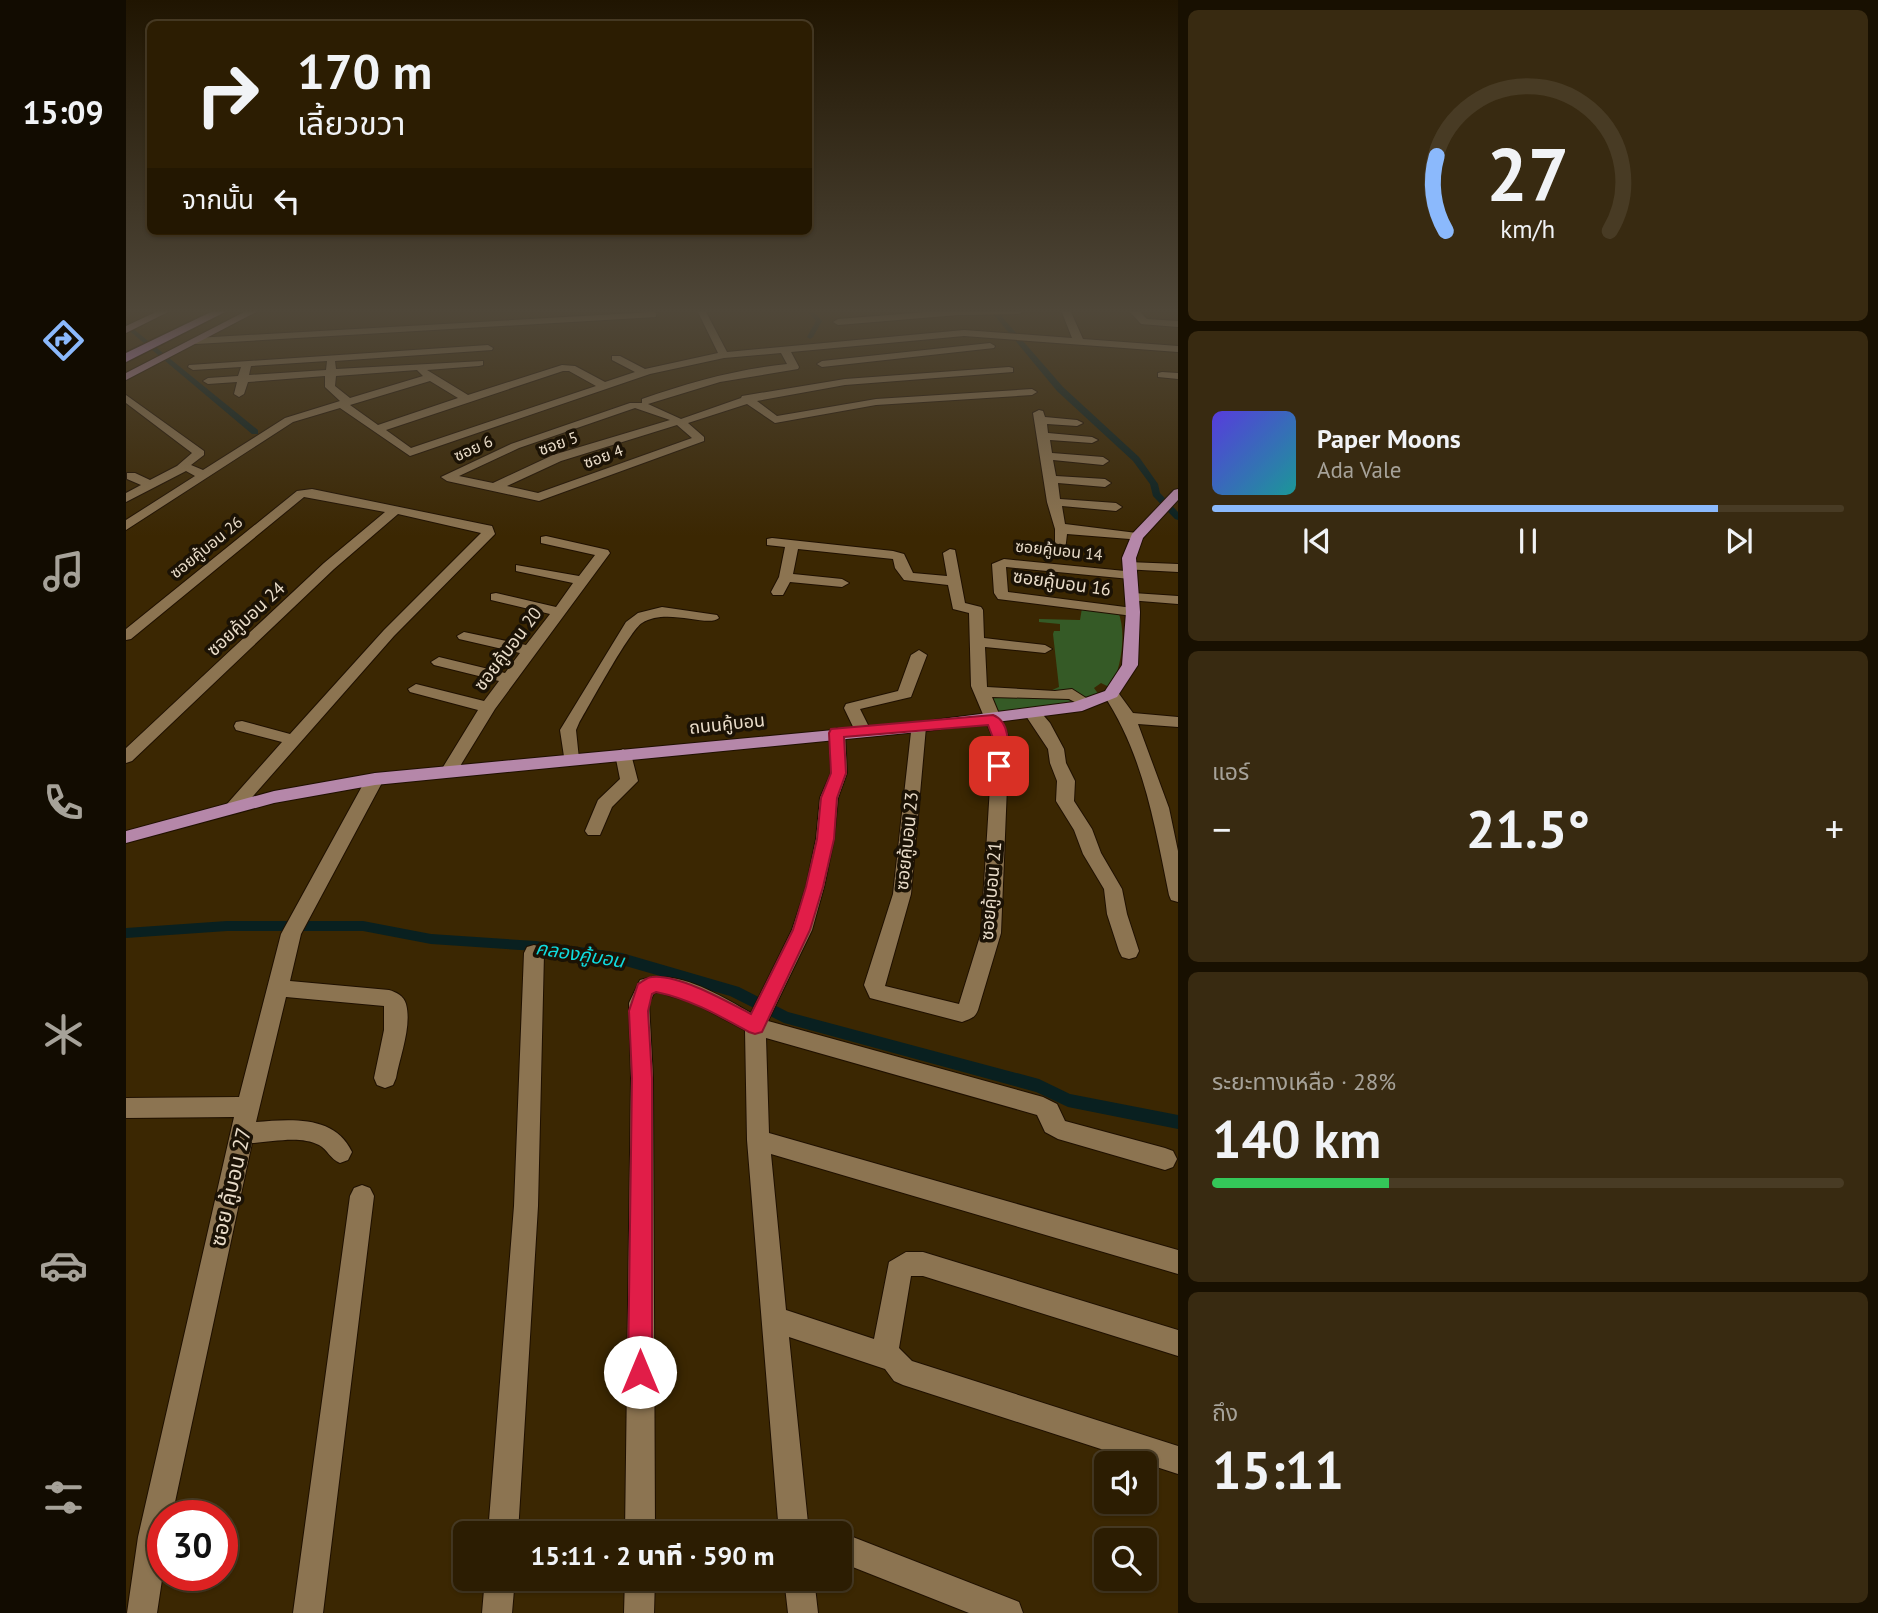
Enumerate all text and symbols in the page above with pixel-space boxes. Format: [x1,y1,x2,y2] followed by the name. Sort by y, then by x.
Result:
[297,39,432,103] text: 170 m
[182,49,273,140] icon: right
[22,91,104,133] text: 15:09
[297,102,405,144] text: เลี้ยวขวา
[1487,128,1569,222] text: 27
[268,182,306,220] icon: left
[182,183,254,216] text: จากนั้น
[1501,213,1555,245] text: km/h
[39,316,88,365] icon: directions
[1317,422,1461,455] text: Paper Moons
[536,427,580,459] street label: ซอย 5
[450,431,496,465] street label: ซอย 6
[581,440,626,472] street label: ซอย 4
[1317,455,1401,484] text: Ada Vale
[166,512,246,582] street label: ซอยคู้บอน 26
[1298,522,1336,560] icon: previous
[1509,522,1547,560] icon: pause
[1720,522,1758,560] icon: next
[1014,535,1104,565] street label: ซอยคู้บอน 14
[39,547,88,596] icon: music
[1011,564,1113,602] street label: ซอยคู้บอน 16
[202,576,290,661] street label: ซอยคู้บอน 24
[469,602,547,696] street label: ซอยคู้บอน 20
[688,708,766,740] street label: ถนนคู้บอน
[969,736,1029,796] pin
[980,747,1018,785] icon: arrive
[1212,757,1249,786] text: แอร์
[39,778,88,827] icon: phone
[890,791,924,891] street label: ซอยคู้บอน 23
[1466,795,1590,862] text: 21.5°
[1212,804,1231,853] text: −
[1825,804,1844,853] text: +
[975,841,1007,941] street label: ซอยคู้บอน 21
[534,935,627,974] water label: คลองคู้บอน
[39,1010,88,1059] icon: climate
[1212,1067,1396,1096] text: ระยะทางเหลือ · 28%
[1212,1105,1381,1172] text: 140 km
[204,1125,257,1249] street label: ซอย คู้บอน 27
[39,1241,88,1290] icon: car
[603,1335,677,1409] position arrow
[1212,1398,1238,1427] text: ถึง
[1212,1436,1344,1503] text: 15:11
[1094,1451,1157,1591] map controls
[1094,1451,1157,1514] button: sound
[39,1473,88,1522] icon: filters
[147,1500,238,1591] speed limit sign: 30
[1094,1528,1157,1591] button: search
[530,1539,775,1572] text: 15:11 · 2 นาที · 590 m

